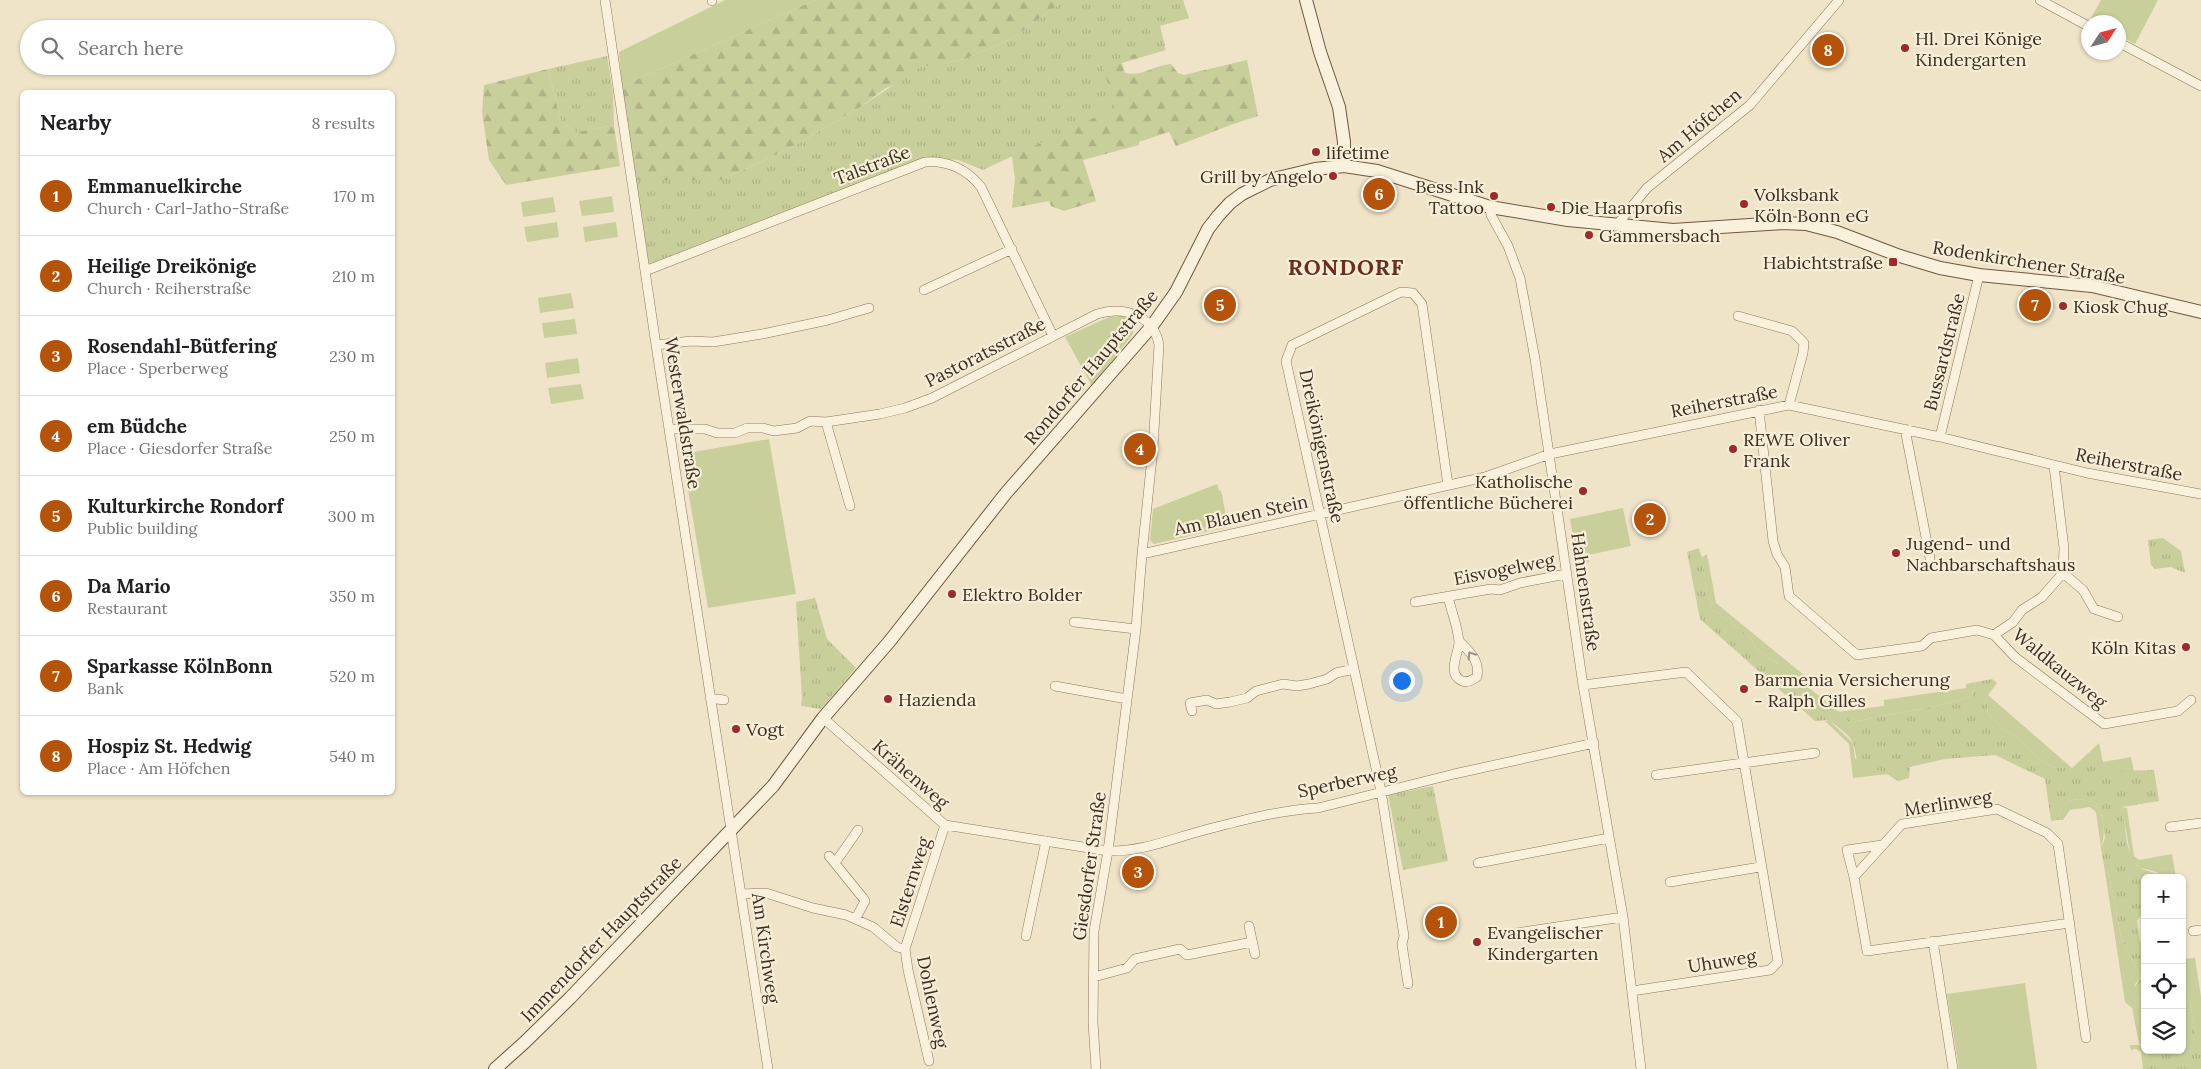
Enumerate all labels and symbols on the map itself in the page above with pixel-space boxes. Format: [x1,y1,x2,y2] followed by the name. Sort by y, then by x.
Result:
[2081,15,2126,60] north arrow
[1915,27,2042,71] place label: Hl. Drei Könige Kindergarten
[1812,31,1844,69] pin: 8
[1899,42,1911,54] marker: Hl. Drei Könige Kindergarten
[1651,83,1746,168] street label: Am Höfchen
[831,140,913,190] street label: Talstraße
[1326,141,1390,164] place label: lifetime
[1310,146,1322,158] marker: lifetime
[1200,165,1323,188] place label: Grill by Angelo
[1327,170,1339,182] marker: Grill by Angelo
[1363,175,1395,213] pin: 6
[1415,175,1484,219] place label: Bess Ink Tattoo
[1753,183,1869,227] place label: Volksbank Köln Bonn eG
[1488,190,1500,202] marker: Bess Ink Tattoo
[1561,196,1683,219] place label: Die Haarprofis
[1738,198,1750,210] marker: Volksbank Köln Bonn eG
[1545,201,1557,213] marker: Die Haarprofis
[1599,224,1720,247] place label: Gammersbach
[1583,229,1595,241] marker: Gammersbach
[1931,235,2127,289] street label: Rodenkirchener Straße
[1763,251,1883,274] place label: Habichtstraße
[1288,253,1404,281] district label: RONDORF
[1887,256,1899,268] marker: Habichtstraße
[1019,284,1163,449] street label: Rondorfer Hauptstraße
[1204,286,1236,324] pin: 5
[2019,286,2051,324] pin: 7
[1918,291,1970,413] street label: Bussardstraße
[2073,295,2169,318] place label: Kiosk Chug
[2057,300,2069,312] marker: Kiosk Chug
[921,312,1049,392] street label: Pastoratsstraße
[660,335,706,491] street label: Westerwaldstraße
[1294,367,1350,525] street label: Dreikönigenstraße
[1669,379,1780,423] street label: Reiherstraße
[1743,428,1850,472] place label: REWE Oliver Frank
[1124,430,1156,468] pin: 4
[2074,442,2185,486] street label: Reiherstraße
[1727,443,1739,455] marker: REWE Oliver Frank
[1404,470,1573,514] place label: Katholische öffentliche Bücherei
[1577,485,1589,497] marker: Katholische öffentliche Bücherei
[1171,490,1310,541] street label: Am Blauen Stein
[1634,500,1666,538] pin: 2
[1566,531,1606,653] street label: Hahnenstraße
[1905,532,2075,576] place label: Jugend- und Nachbarschaftshaus
[1890,547,1902,559] marker: Jugend- und Nachbarschaftshaus
[1452,548,1558,590] street label: Eisvogelweg
[962,583,1083,606] place label: Elektro Bolder
[946,588,958,600] marker: Elektro Bolder
[2008,623,2113,714] street label: Waldkauzweg
[2091,636,2176,659] place label: Köln Kitas
[2180,641,2192,653] marker: Köln Kitas
[1468,651,1477,661] one-way arrow
[1389,668,1415,694] your location
[1754,668,1951,712] place label: Barmenia Versicherung - Ralph Gilles
[1738,683,1750,695] marker: Barmenia Versicherung - Ralph Gilles
[898,688,976,711] place label: Hazienda
[882,693,894,705] marker: Hazienda
[745,718,785,741] place label: Vogt
[730,723,742,735] marker: Vogt
[868,734,955,814] street label: Krähenweg
[1296,759,1400,803] street label: Sperberweg
[1903,785,1994,821] street label: Merlinweg
[1067,790,1111,942] street label: Giesdorfer Straße
[885,833,936,930] street label: Elsternweg
[516,851,687,1027] street label: Immendorfer Hauptstraße
[1122,853,1154,891] pin: 3
[747,890,785,1006] street label: Am Kirchweg
[1425,903,1457,941] pin: 1
[1487,921,1603,965] place label: Evangelischer Kindergarten
[1471,936,1483,948] marker: Evangelischer Kindergarten
[1686,944,1759,978] street label: Uhuweg
[912,954,954,1051] street label: Dohlenweg

